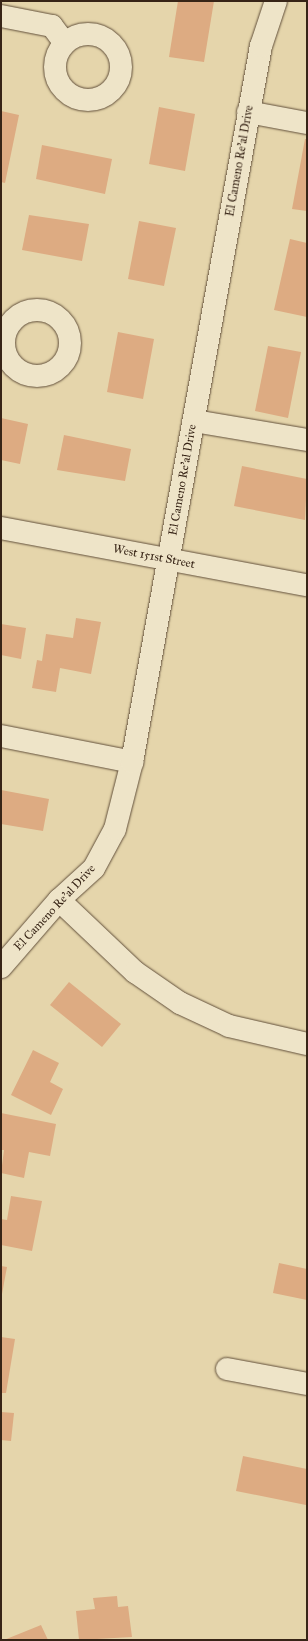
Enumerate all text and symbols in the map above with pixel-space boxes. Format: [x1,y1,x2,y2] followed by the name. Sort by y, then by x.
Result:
[223,104,257,218] street label: El Cameno Re'al Drive
[166,423,200,537] street label: El Cameno Re'al Drive
[112,542,196,572] street label: West 151st Street
[11,862,99,954] street label: El Cameno Re'al Drive

